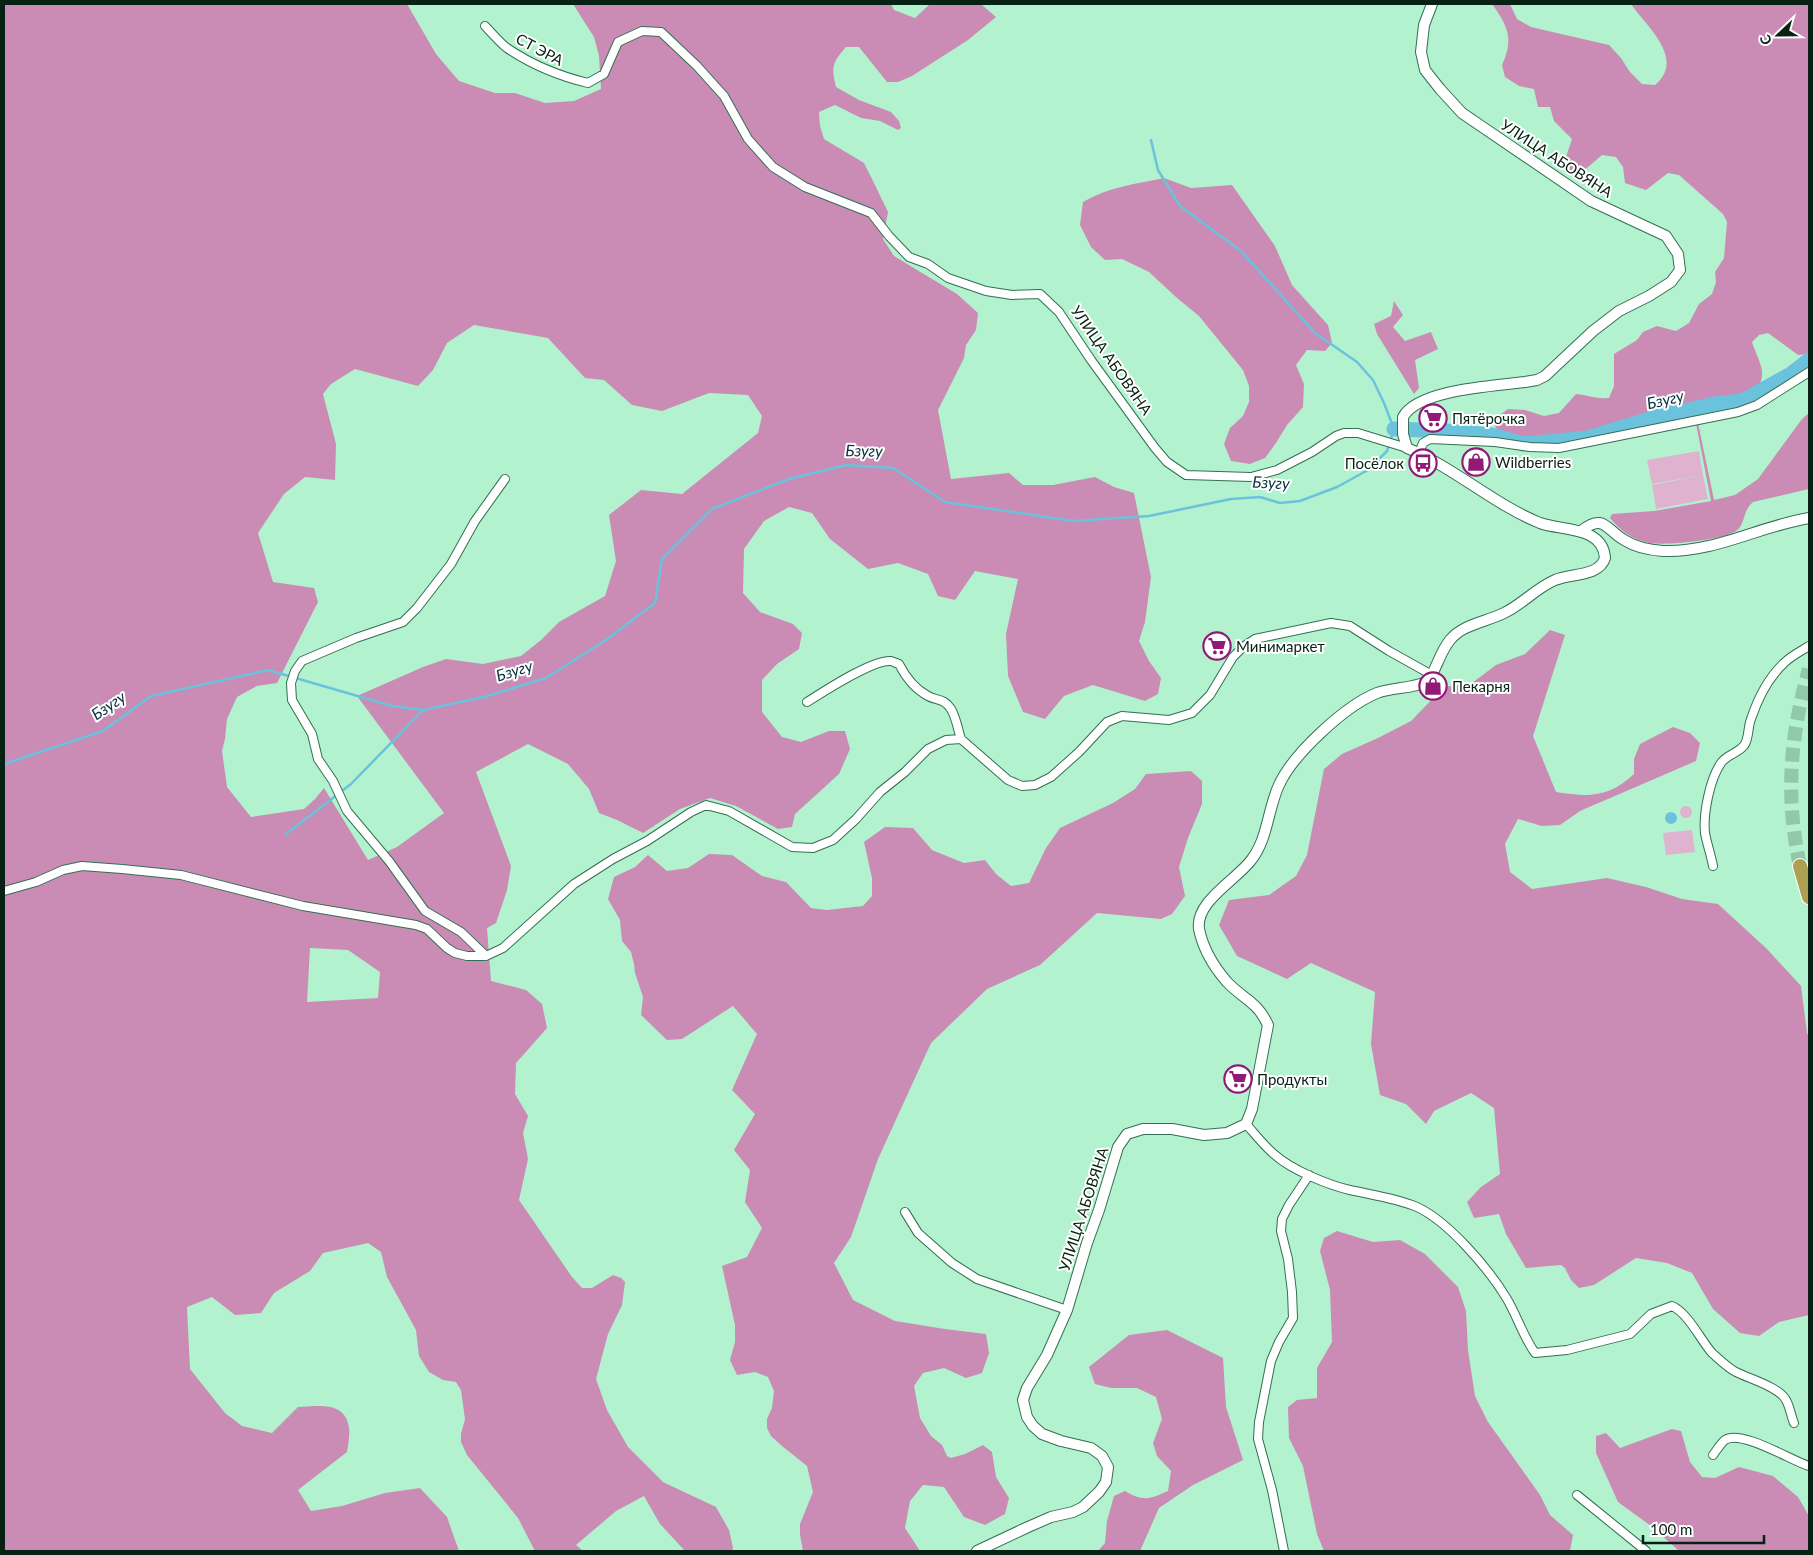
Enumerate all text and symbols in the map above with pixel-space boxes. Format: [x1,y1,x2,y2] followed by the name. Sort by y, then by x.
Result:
[1753,10,1803,60] north arrow
[513,29,568,69] street label: СТ ЭРА
[1756,32,1775,48] text: С
[1498,115,1617,201] street label: УЛИЦА АБОВЯНА
[1068,302,1157,419] street label: УЛИЦА АБОВЯНА
[1645,385,1686,412] water label: Бзугу
[1418,403,1448,433] supermarket icon: Пятёрочка
[1452,409,1525,427] place label: Пятёрочка
[845,440,883,460] water label: Бзугу
[1461,447,1491,477] shop icon: Wildberries
[1408,448,1438,478] bus stop icon: Посёлок
[1495,453,1571,471] place label: Wildberries
[1345,454,1404,472] place label: Посёлок
[1252,472,1290,492] water label: Бзугу
[1202,631,1232,661] supermarket icon: Минимаркет
[1236,637,1325,655] place label: Минимаркет
[493,655,535,685] water label: Бзугу
[1418,671,1448,701] shop icon: Пекарня
[1452,677,1510,695] place label: Пекарня
[87,687,129,723] water label: Бзугу
[1223,1064,1253,1094] supermarket icon: Продукты
[1257,1070,1327,1088] place label: Продукты
[1054,1144,1112,1273] street label: УЛИЦА АБОВЯНА
[1643,1512,1764,1544] scale bar
[1650,1520,1692,1538] text: 100 m

